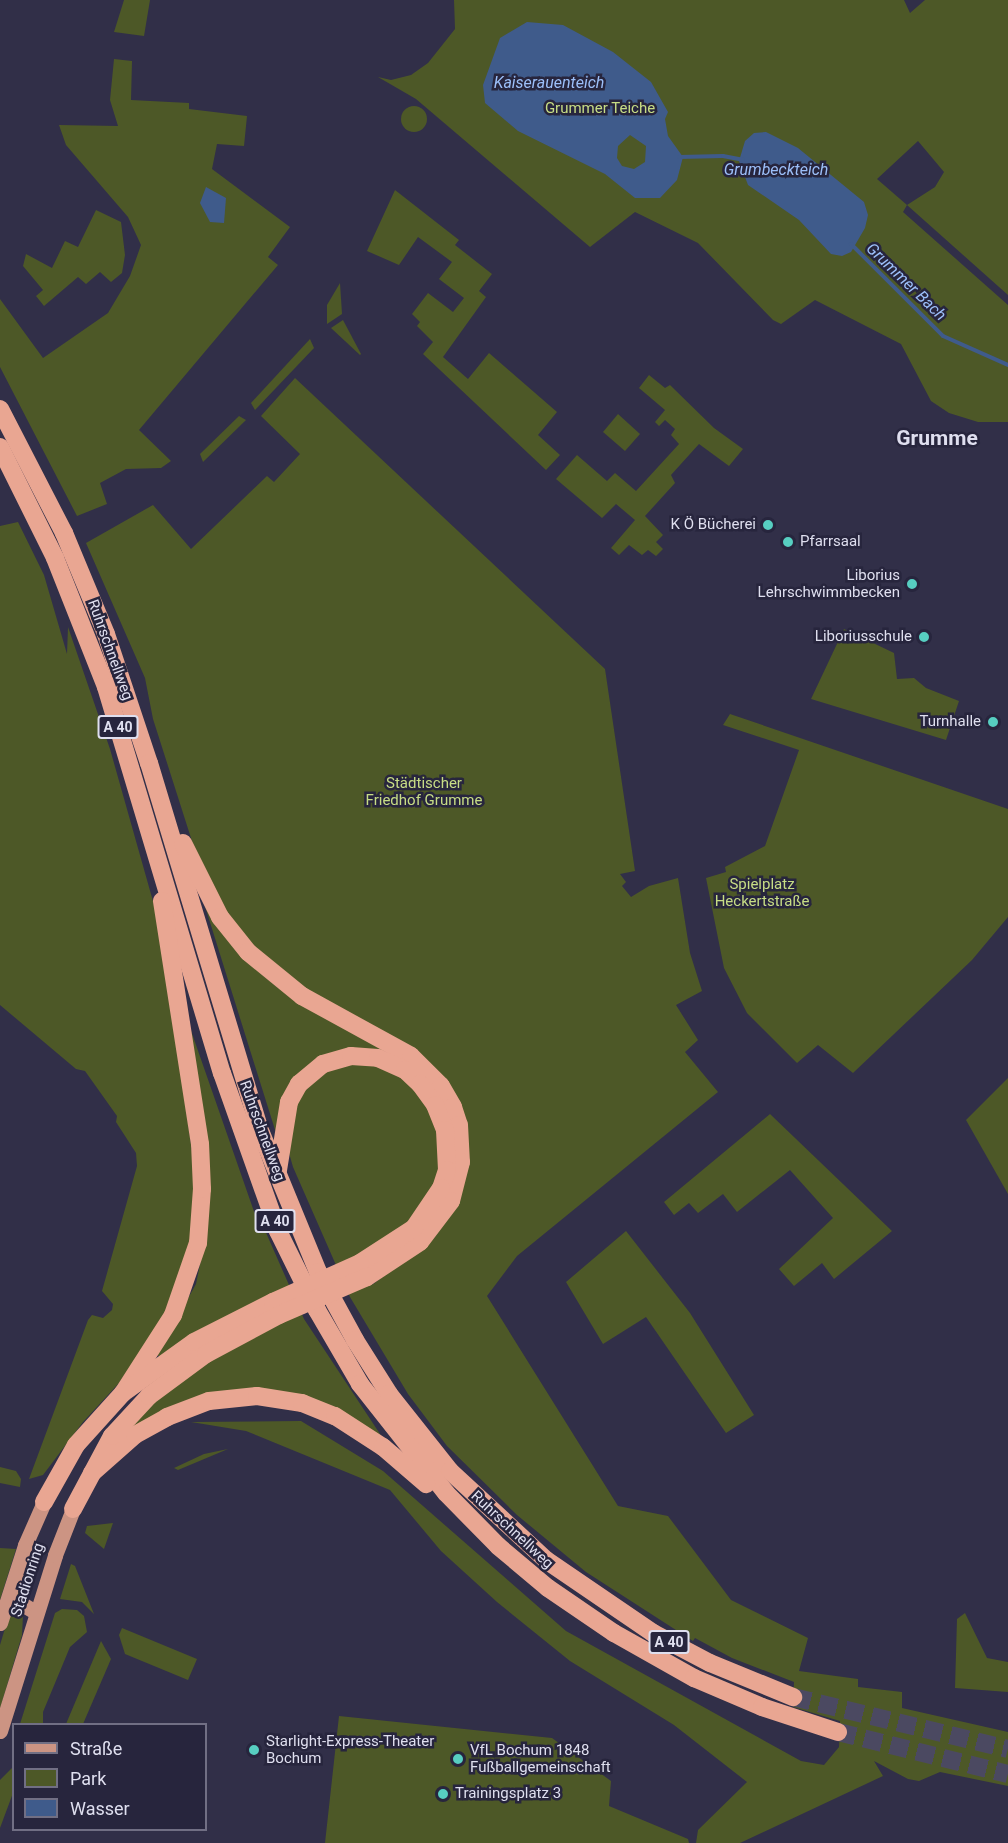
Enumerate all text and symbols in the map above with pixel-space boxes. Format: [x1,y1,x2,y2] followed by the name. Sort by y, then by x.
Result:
[494,73,604,93] water label: Kaiserauenteich
[545,100,655,118] park label: Grummer Teiche
[724,160,828,180] water label: Grumbeckteich
[862,239,950,325] water label: Grummer Bach
[896,425,978,451] district label: Grumme
[671,516,756,534] place label: K Ö Bücherei
[761,518,775,532] marker: K Ö Bücherei
[800,533,861,551] place label: Pfarrsaal
[781,535,795,549] marker: Pfarrsaal
[758,566,900,601] place label: Liborius Lehrschwimmbecken
[905,577,919,591] marker: Liborius Lehrschwimmbecken
[83,597,137,703] street label: Ruhrschnellweg
[815,628,912,646] place label: Liboriusschule
[917,630,931,644] marker: Liboriusschule
[919,713,981,731] place label: Turnhalle
[986,715,1000,729] marker: Turnhalle
[97,716,139,738] road number: A 40
[366,774,482,809] park label: Städtischer Friedhof Grumme
[715,875,809,910] park label: Spielplatz Heckertstraße
[235,1078,289,1184] street label: Ruhrschnellweg
[254,1210,296,1232] road number: A 40
[467,1487,557,1573] street label: Ruhrschnellweg
[8,1541,48,1619] street label: Stadionring
[648,1631,690,1653] road number: A 40
[12,1723,207,1831] legend
[266,1732,434,1767] place label: Starlight-Express-Theater Bochum
[70,1738,122,1759] text: Straße
[470,1741,611,1776] place label: VfL Bochum 1848 Fußballgemeinschaft
[247,1743,261,1757] marker: Starlight-Express-Theater Bochum
[451,1752,465,1766] marker: VfL Bochum 1848 Fußballgemeinschaft
[70,1768,106,1789] text: Park
[455,1785,561,1803] place label: Trainingsplatz 3
[436,1787,450,1801] marker: Trainingsplatz 3
[70,1798,130,1819] text: Wasser

